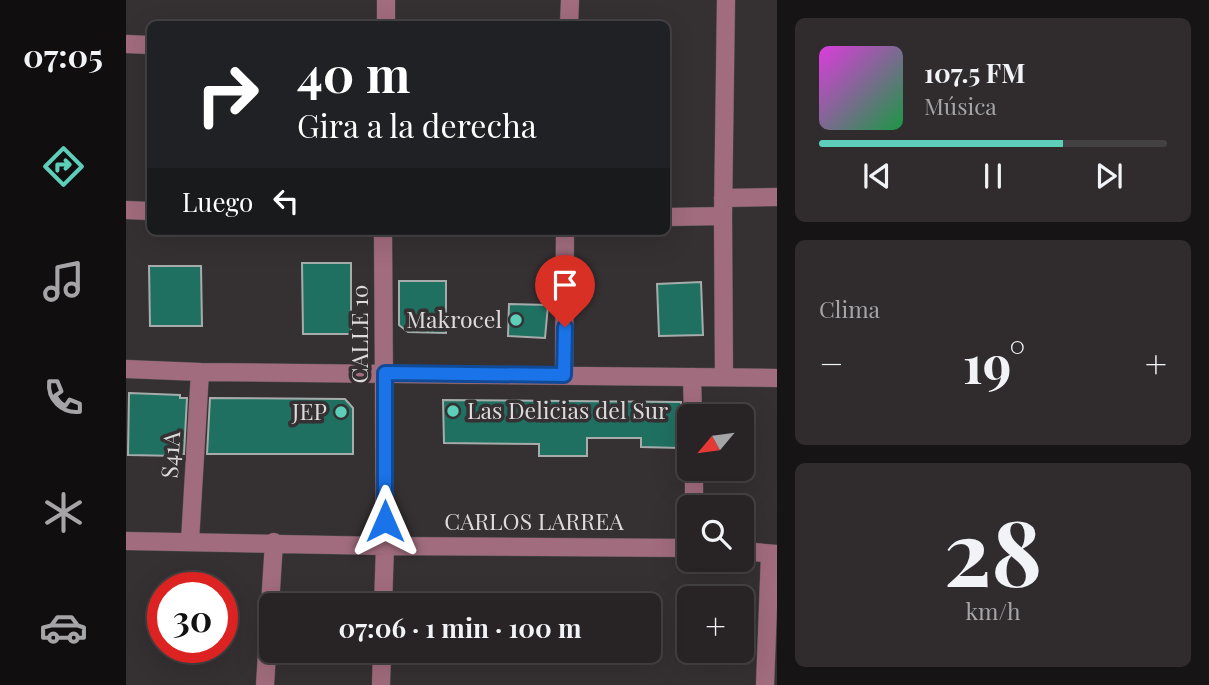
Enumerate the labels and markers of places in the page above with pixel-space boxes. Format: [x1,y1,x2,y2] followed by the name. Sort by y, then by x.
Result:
[535,255,595,327] pin
[406,303,502,334] place label: Makrocel
[508,312,524,328] marker: Makrocel
[467,394,668,425] place label: Las Delicias del Sur
[291,395,327,426] place label: JEP
[445,403,461,419] marker: Las Delicias del Sur
[333,404,349,420] marker: JEP

